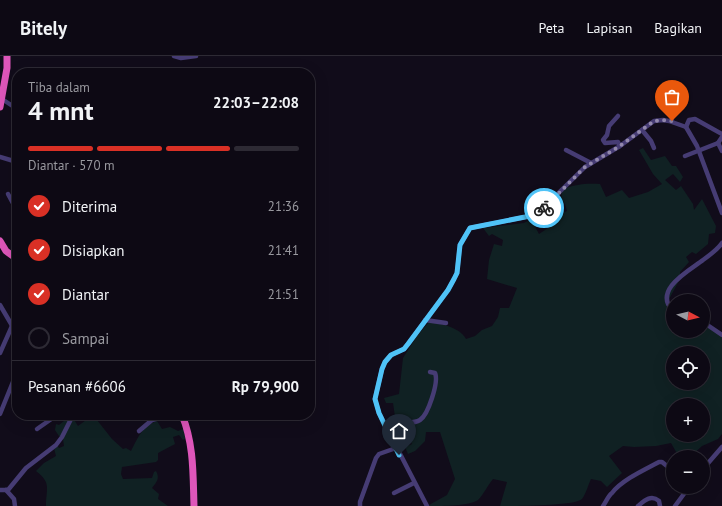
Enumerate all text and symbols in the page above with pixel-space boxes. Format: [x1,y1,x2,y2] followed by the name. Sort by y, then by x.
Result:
[20,16,67,40] text: Bitely
[538,19,565,37] text: Peta
[587,19,632,37] text: Lapisan
[654,19,702,37] text: Bagikan
[28,79,90,96] text: Tiba dalam
[655,80,689,121] pin
[661,86,683,108] icon: bag
[213,93,299,112] text: 22:03–22:08
[28,94,94,127] text: 4 mnt
[28,157,115,174] text: Diantar · 570 m
[524,188,564,228] courier
[28,195,50,217] icon: check
[62,197,117,216] text: Diterima
[533,197,555,219] icon: bike
[268,198,299,215] text: 21:36
[28,239,50,261] icon: check
[62,241,125,260] text: Disiapkan
[268,242,299,259] text: 21:41
[28,283,50,305] icon: check
[62,285,109,304] text: Diantar
[268,286,299,303] text: 21:51
[666,294,710,338] north arrow
[666,294,710,494] map controls
[62,329,109,348] text: Sampai
[666,346,710,390] button: locate
[28,377,126,396] text: Pesanan #6606
[232,377,299,396] text: Rp 79,900
[666,398,710,442] button: +
[382,414,416,455] pin
[388,420,410,442] icon: home
[666,450,710,494] button: −

